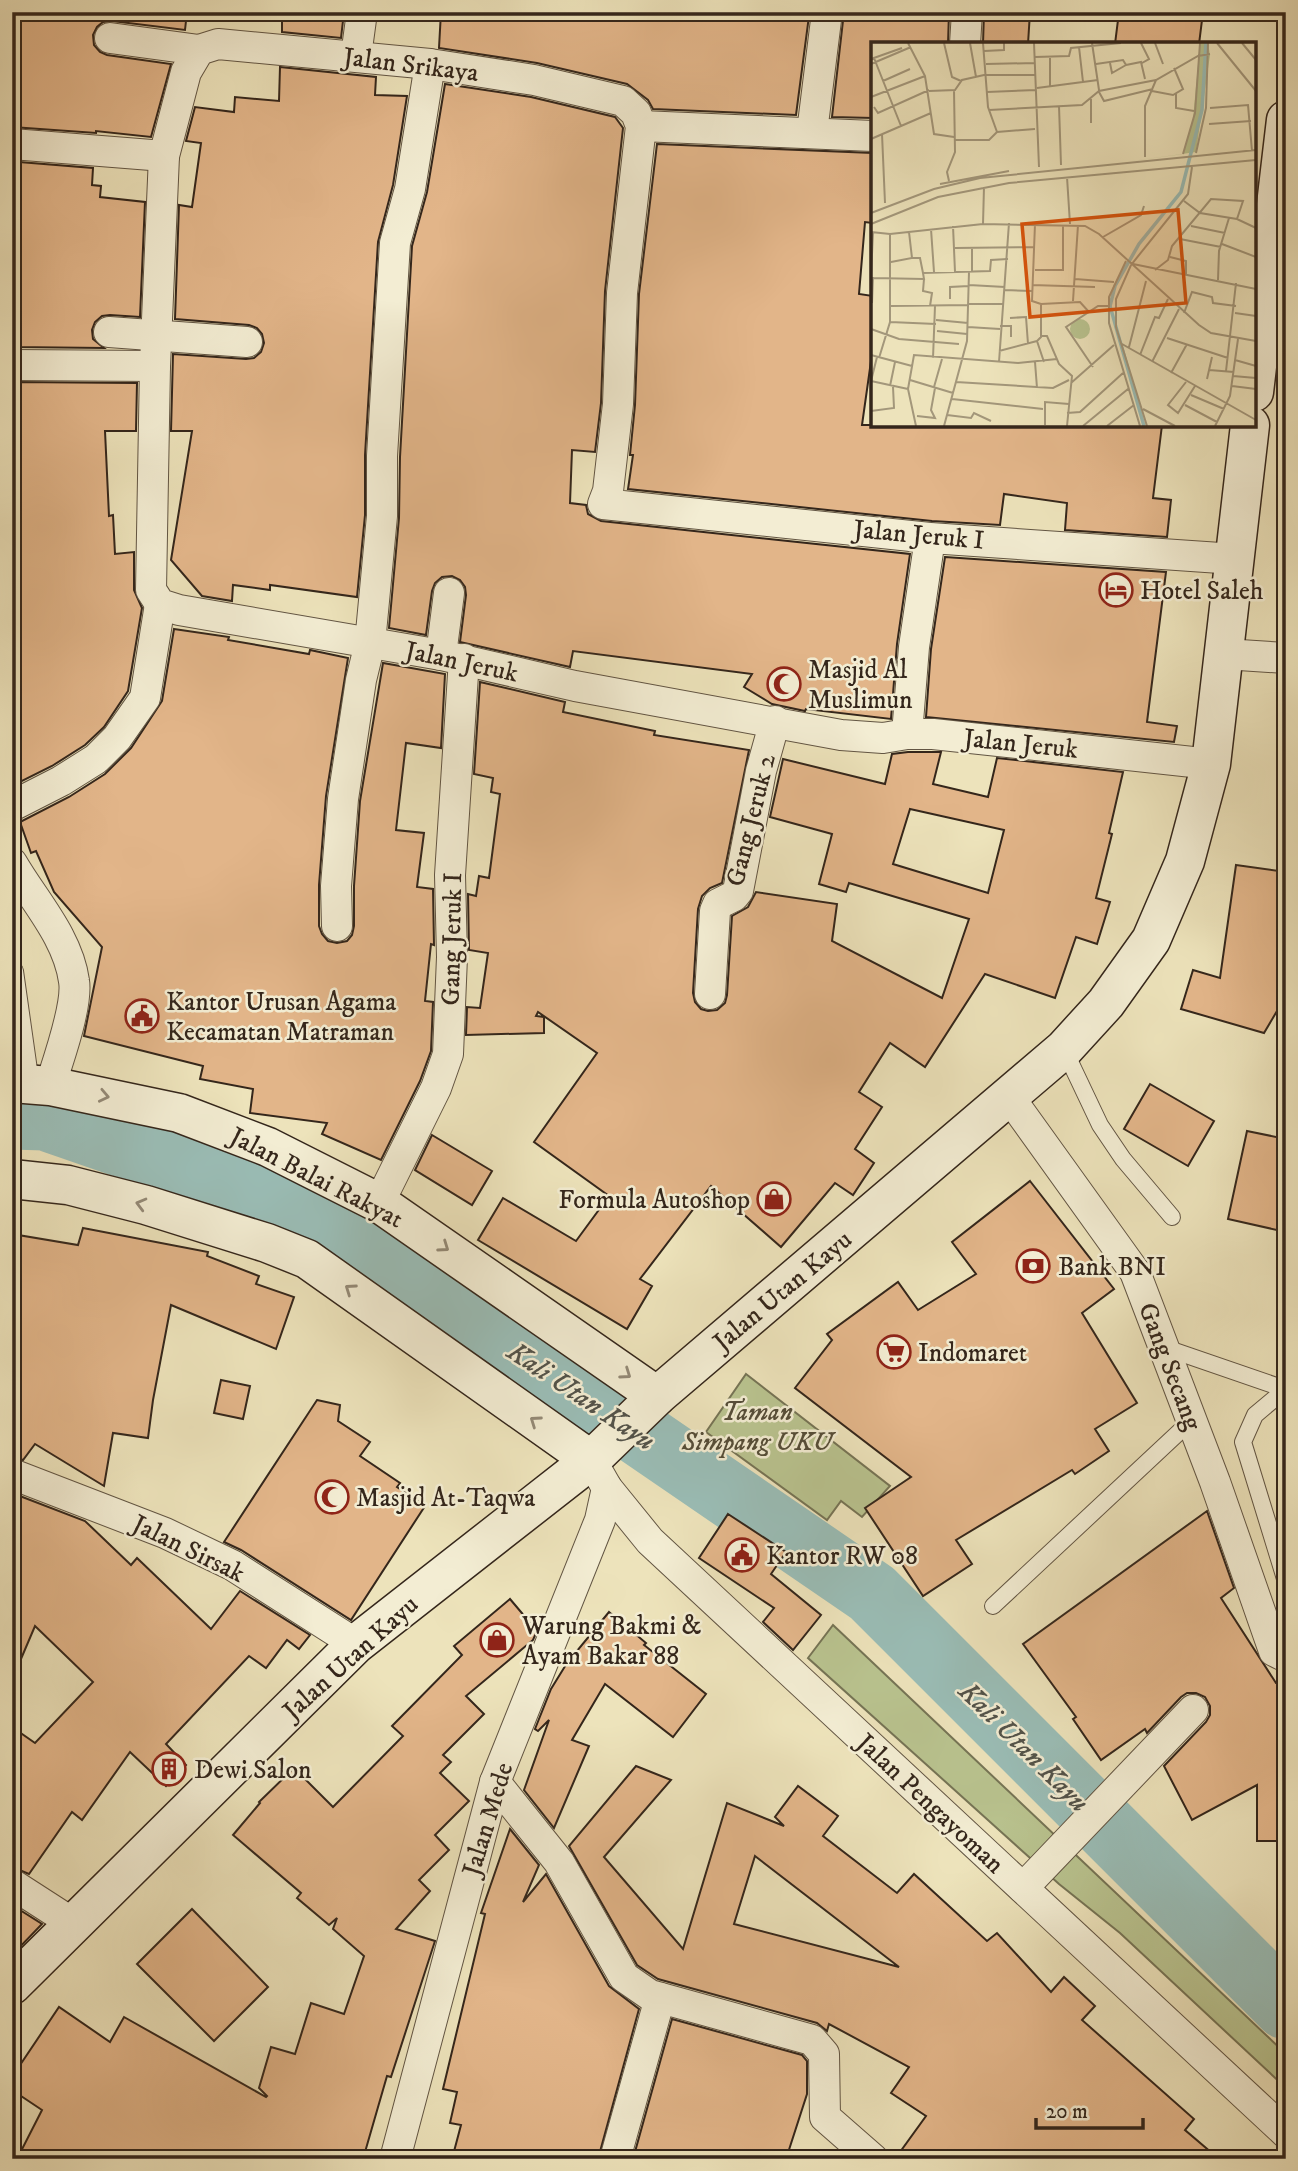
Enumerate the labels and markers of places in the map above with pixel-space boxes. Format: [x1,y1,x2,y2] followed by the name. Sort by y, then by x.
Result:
[1097,571,1135,609] hotel icon: Hotel Saleh
[1140,575,1264,608] place label: Hotel Saleh
[808,654,913,717] place label: Masjid Al Muslimun
[765,665,803,703] mosque icon: Masjid Al Muslimun
[166,986,396,1049] place label: Kantor Urusan Agama Kecamatan Matraman
[123,997,161,1035] public building icon: Kantor Urusan Agama Kecamatan Matraman
[755,1180,793,1218] shop icon: Formula Autoshop
[558,1184,750,1217] place label: Formula Autoshop
[1014,1247,1052,1285] bank icon: Bank BNI
[1058,1251,1166,1284] place label: Bank BNI
[875,1333,913,1371] supermarket icon: Indomaret
[918,1337,1027,1370] place label: Indomaret
[313,1478,351,1516] mosque icon: Masjid At-Taqwa
[356,1482,535,1515] place label: Masjid At-Taqwa
[723,1536,761,1574] public building icon: Kantor RW 08
[766,1540,918,1573] place label: Kantor RW 08
[521,1610,702,1673] place label: Warung Bakmi & Ayam Bakar 88
[478,1621,516,1659] shop icon: Warung Bakmi & Ayam Bakar 88
[150,1750,188,1788] building icon: Dewi Salon
[194,1754,312,1787] place label: Dewi Salon

